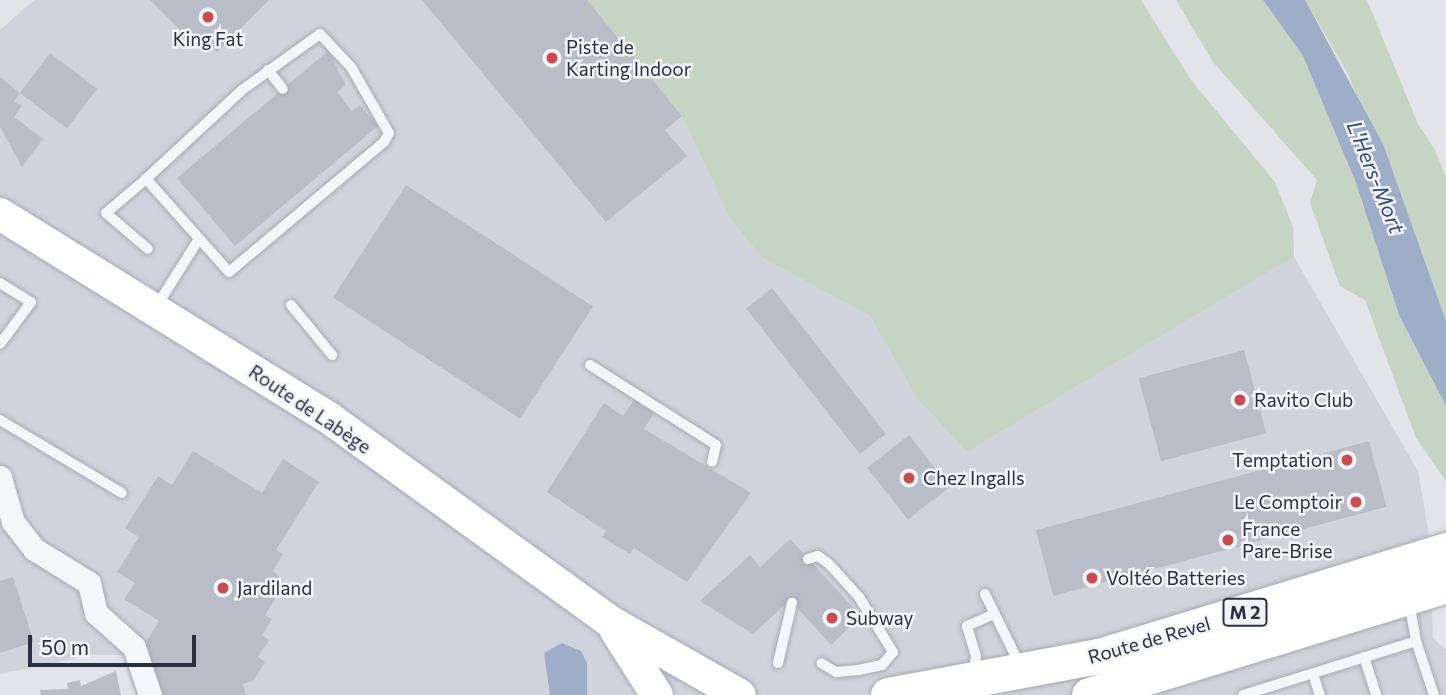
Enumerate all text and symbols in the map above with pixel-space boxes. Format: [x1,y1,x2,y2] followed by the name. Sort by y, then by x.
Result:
[200,9,216,25] marker: King Fat
[173,28,243,50] place label: King Fat
[566,36,691,80] place label: Piste de Karting Indoor
[544,50,560,66] marker: Piste de Karting Indoor
[1342,117,1410,237] water label: L'Hers-Mort
[245,360,375,458] street label: Route de Labège
[1254,389,1353,411] place label: Ravito Club
[1232,392,1248,408] marker: Ravito Club
[1232,449,1333,471] place label: Temptation
[1339,452,1355,468] marker: Temptation
[923,467,1025,489] place label: Chez Ingalls
[901,470,917,486] marker: Chez Ingalls
[1234,491,1342,513] place label: Le Comptoir
[1348,494,1364,510] marker: Le Comptoir
[1242,518,1333,562] place label: France Pare-Brise
[1220,532,1236,548] marker: France Pare-Brise
[1106,567,1245,589] place label: Voltéo Batteries
[1084,570,1100,586] marker: Voltéo Batteries
[237,577,312,599] place label: Jardiland
[215,580,231,596] marker: Jardiland
[1222,598,1268,626] road number: M 2
[846,607,913,629] place label: Subway
[824,610,840,626] marker: Subway
[1085,612,1213,668] street label: Route de Revel
[32,622,200,666] scale bar
[41,634,89,659] text: 50 m

